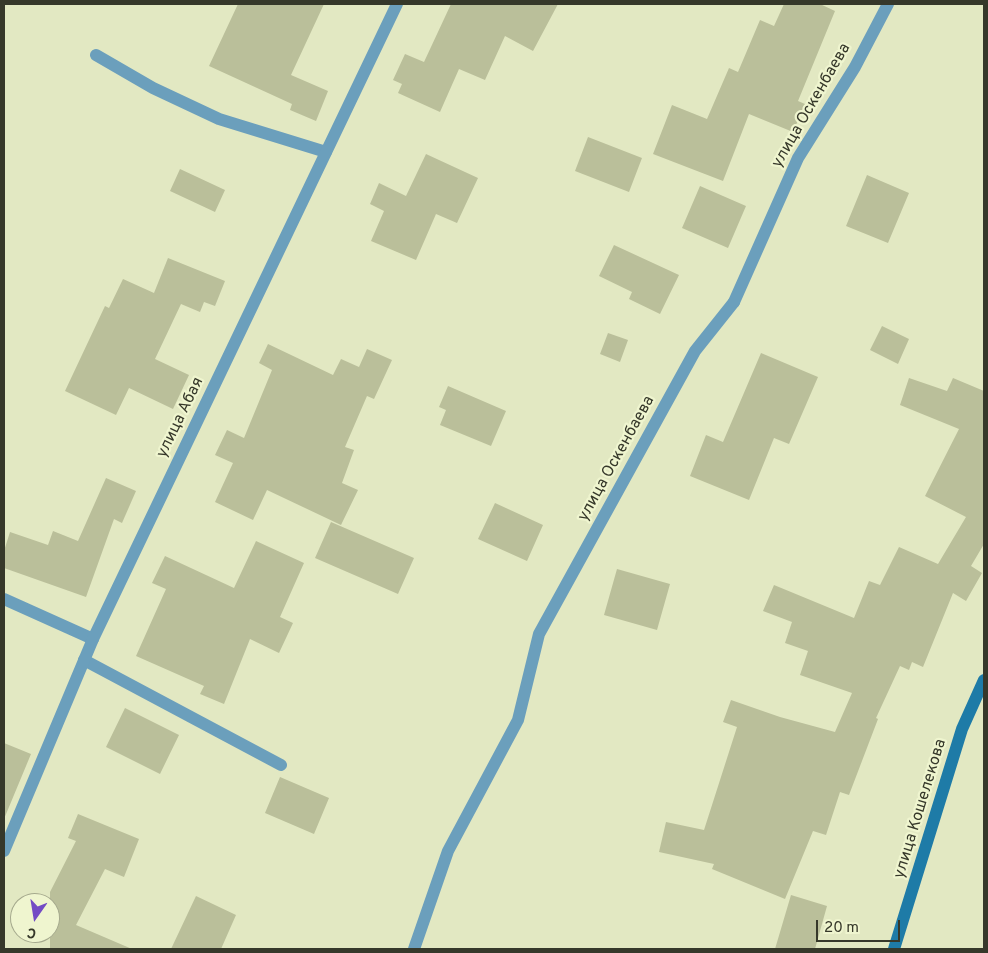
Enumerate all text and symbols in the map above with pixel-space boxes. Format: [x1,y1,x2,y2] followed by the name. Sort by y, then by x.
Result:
[769,40,855,172] street label: улица Оскенбаева
[153,375,209,461] street label: улица Абая
[575,393,659,525] street label: улица Оскенбаева
[891,737,951,881] street label: улица Кошелекова
[10,893,60,943] north arrow
[818,910,902,942] scale bar
[824,919,859,938] text: 20 m
[25,923,38,941] text: С

